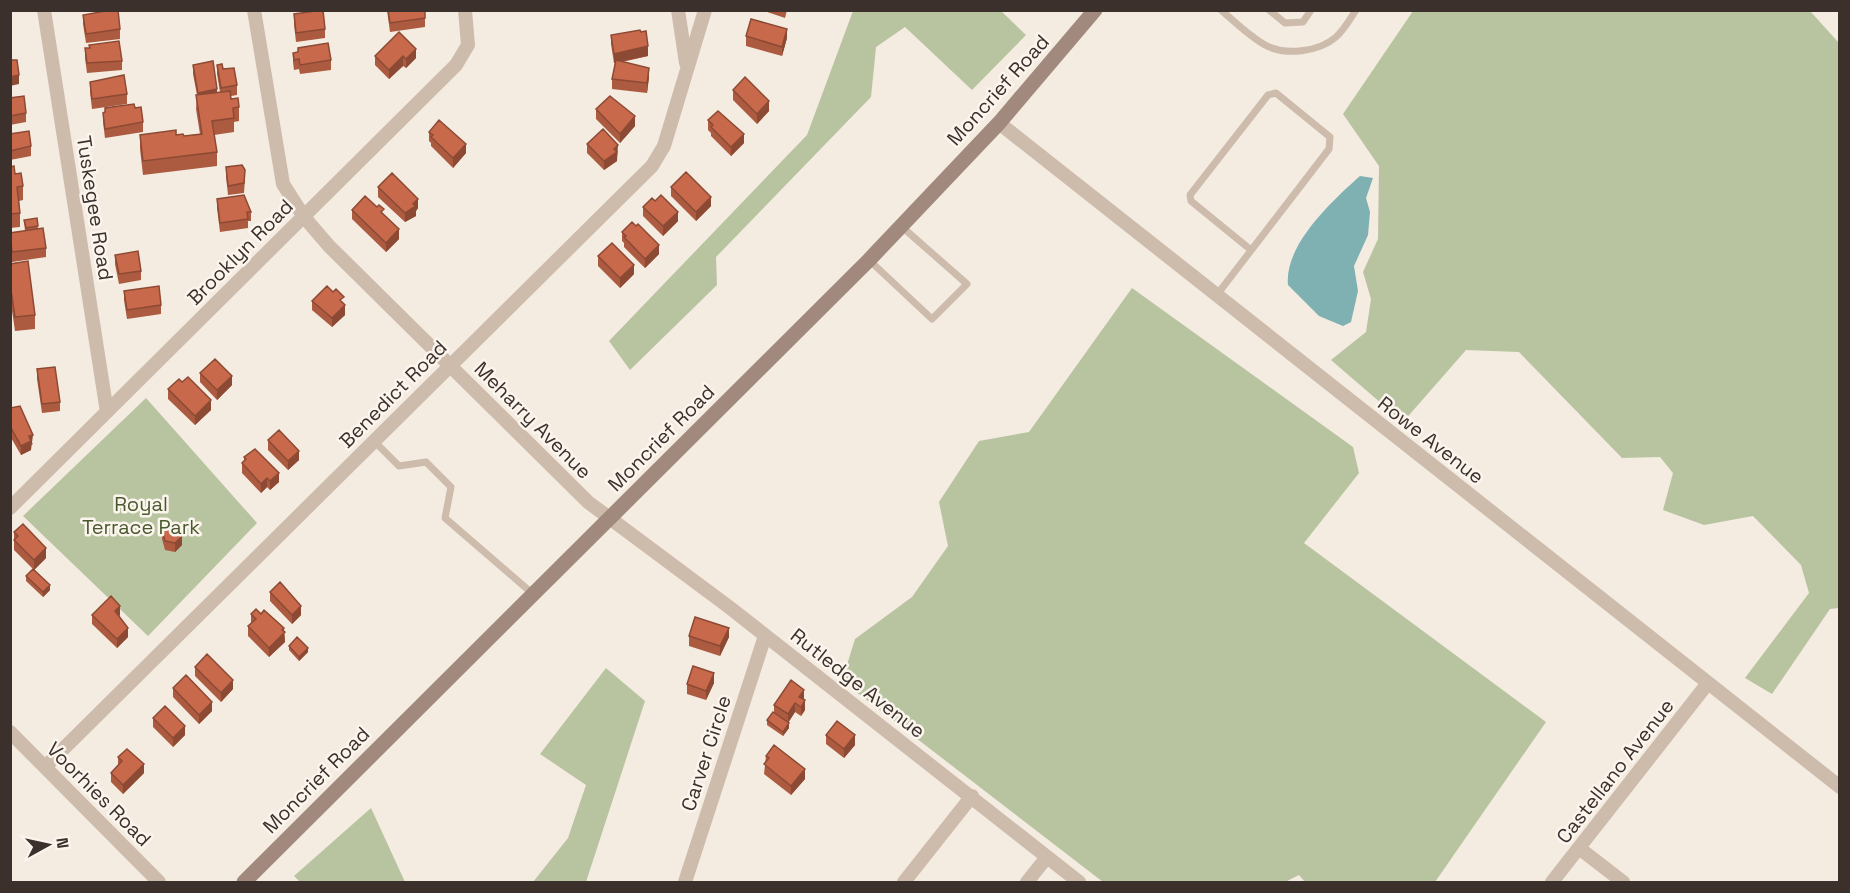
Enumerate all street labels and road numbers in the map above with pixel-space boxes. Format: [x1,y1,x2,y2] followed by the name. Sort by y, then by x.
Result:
[941,29,1055,151] street label: Moncrief Road
[71,134,119,282] street label: Tuskegee Road
[181,193,299,311] street label: Brooklyn Road
[334,335,452,453] street label: Benedict Road
[469,356,597,484] street label: Meharry Avenue
[602,379,720,497] street label: Moncrief Road
[1373,390,1489,490] street label: Rowe Avenue
[785,622,931,744] street label: Rutledge Avenue
[675,692,737,814] street label: Carver Circle
[1550,693,1680,849] street label: Castellano Avenue
[257,721,375,839] street label: Moncrief Road
[41,736,157,852] street label: Voorhies Road

